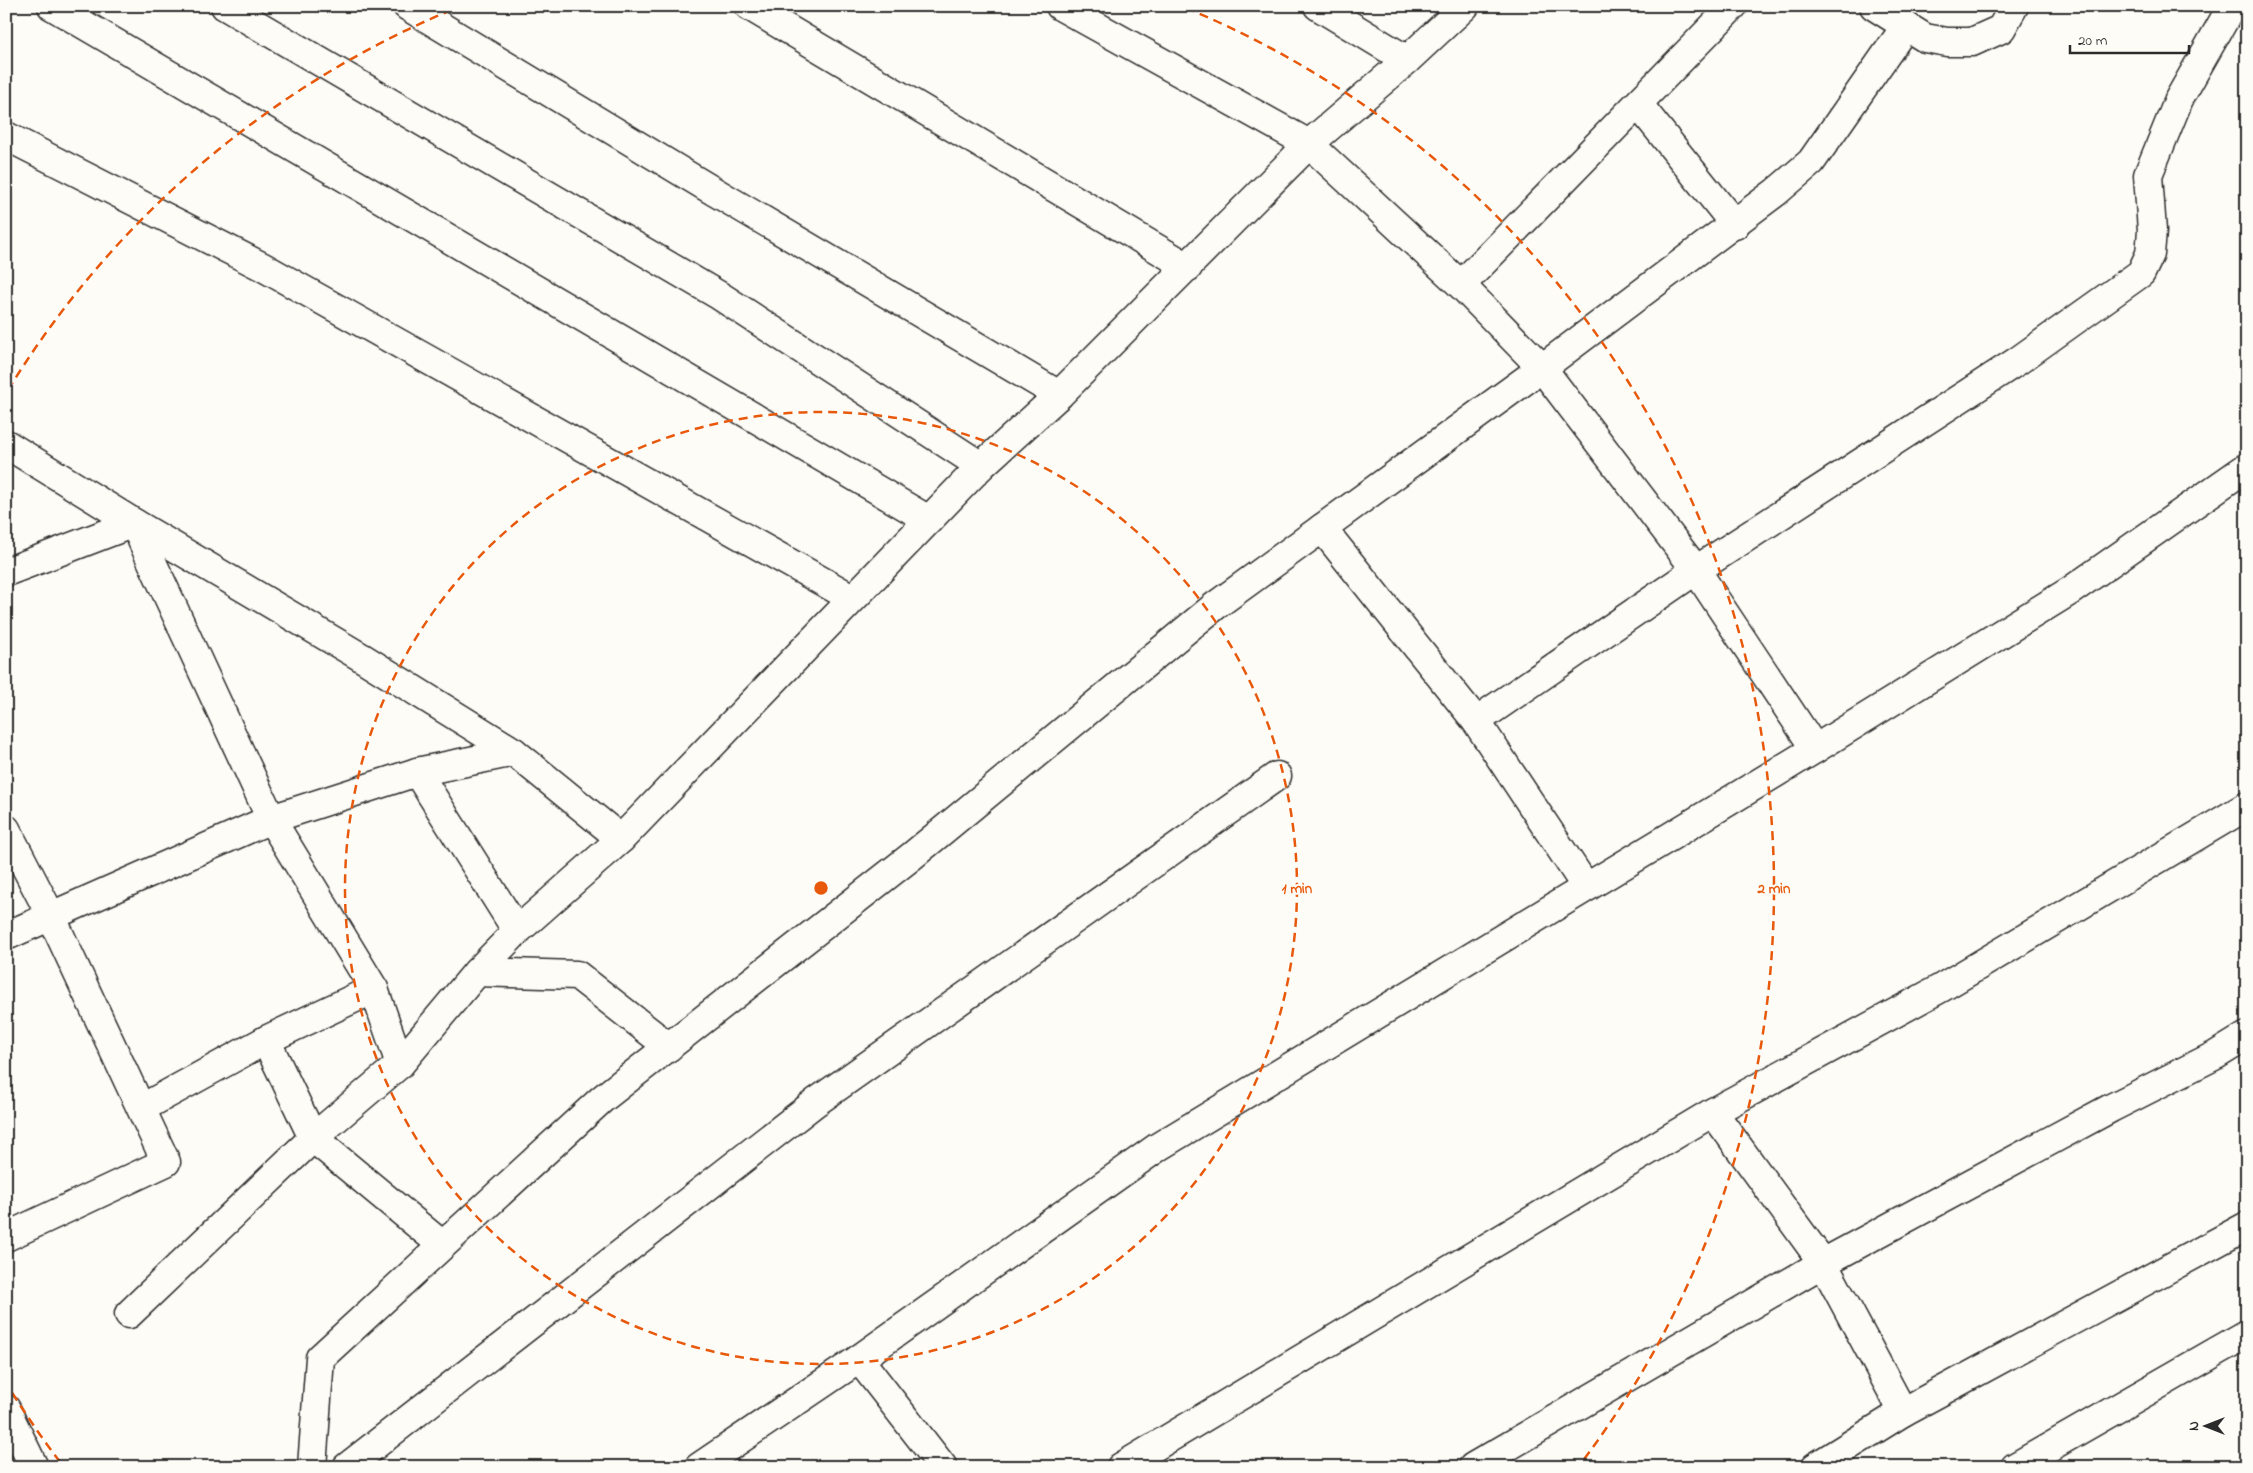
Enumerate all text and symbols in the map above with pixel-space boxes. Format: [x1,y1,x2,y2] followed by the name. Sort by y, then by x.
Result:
[2070,22,2189,54] scale bar
[2078,30,2108,52] text: 20 m
[1282,878,1313,900] text: 1 min
[1757,878,1791,900] text: 2 min
[812,879,830,897] centre of rings
[2180,1400,2230,1450] north arrow
[2184,1421,2205,1431] text: N

